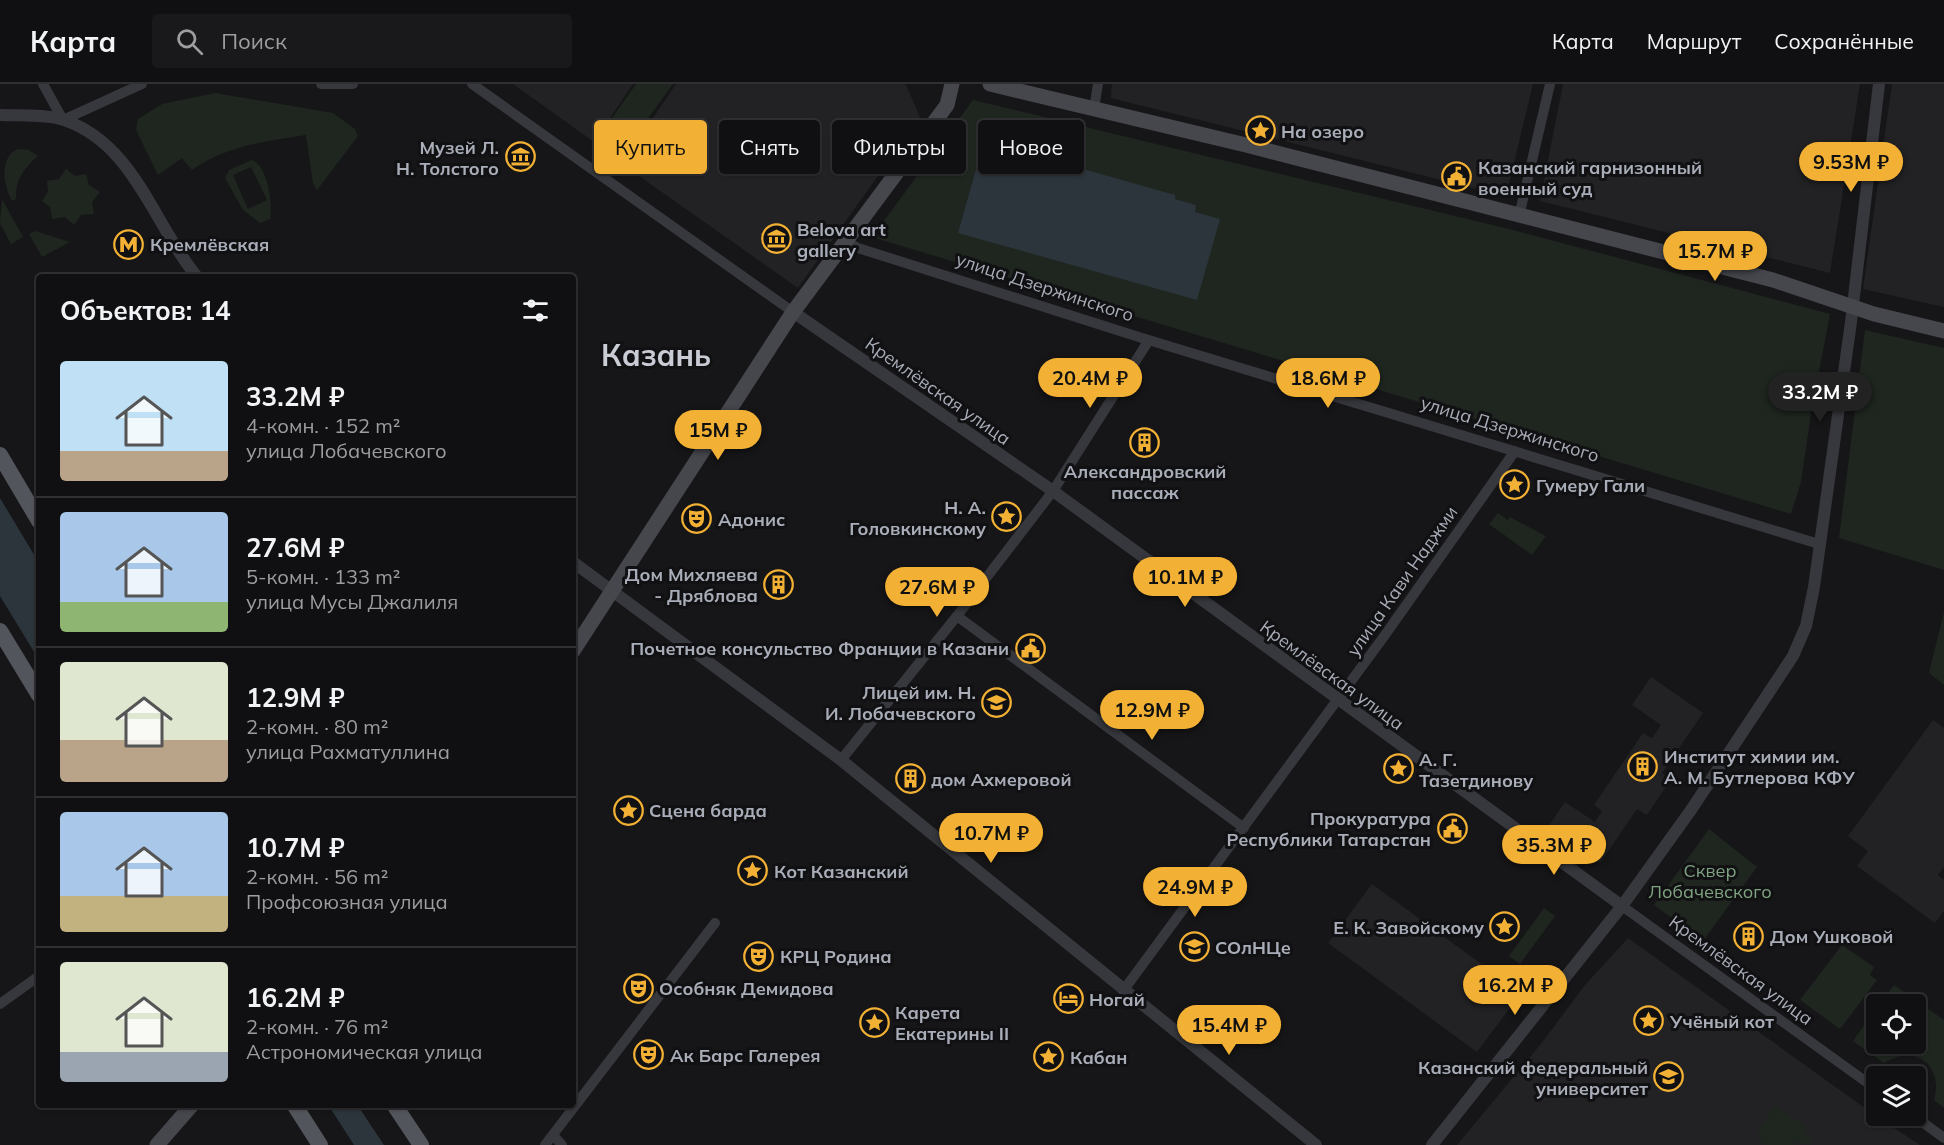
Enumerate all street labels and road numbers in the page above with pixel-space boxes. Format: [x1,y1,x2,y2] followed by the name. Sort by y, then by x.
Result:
[953,247,1137,327] street label: улица Дзержинского
[861,332,1015,450] street label: Кремлёвская улица
[1418,391,1602,467] street label: улица Дзержинского
[1341,501,1463,661] street label: улица Кави Наджми
[1256,615,1408,735] street label: Кремлёвская улица
[1665,910,1817,1030] street label: Кремлёвская улица

